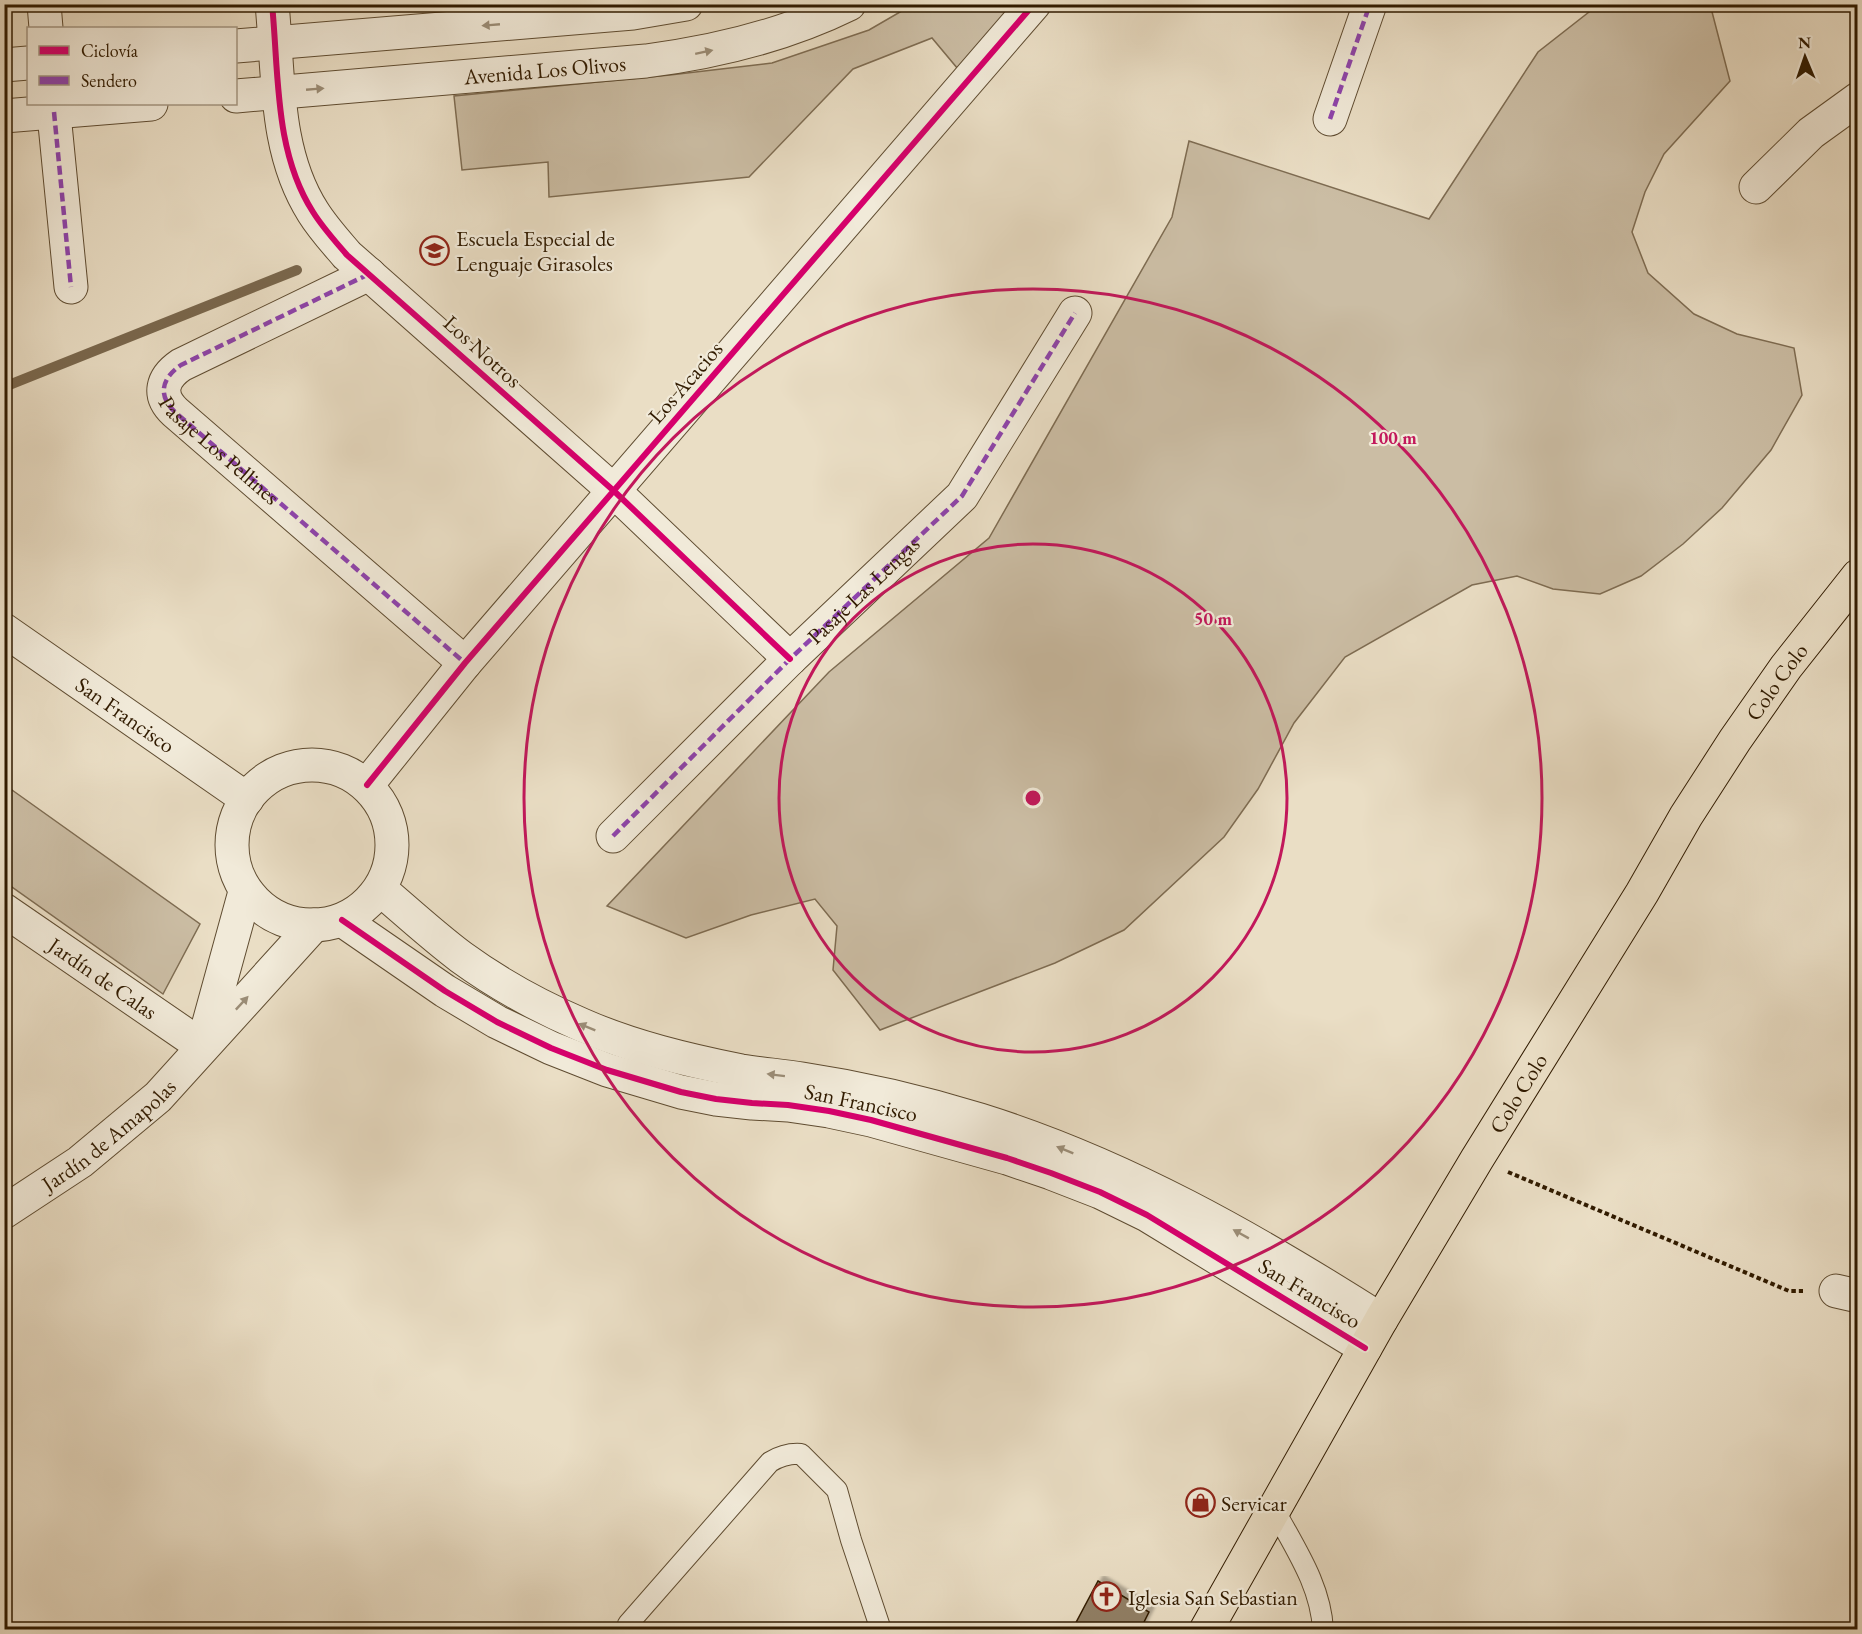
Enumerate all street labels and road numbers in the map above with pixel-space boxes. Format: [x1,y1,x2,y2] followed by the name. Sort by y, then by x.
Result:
[462,49,627,92] street label: Avenida Los Olivos
[437,309,528,394] street label: Los Notros
[642,335,729,430] street label: Los Acacios
[152,391,286,511] street label: Pasaje Los Pellines
[801,530,926,651] street label: Pasaje Las Lengas
[1739,637,1815,727] street label: Colo Colo
[70,670,181,760] street label: San Francisco
[41,930,163,1026] street label: Jardín de Calas
[1483,1048,1554,1139] street label: Colo Colo
[34,1073,182,1199] street label: Jardín de Amapolas
[802,1076,920,1129] street label: San Francisco
[1253,1251,1367,1335] street label: San Francisco

